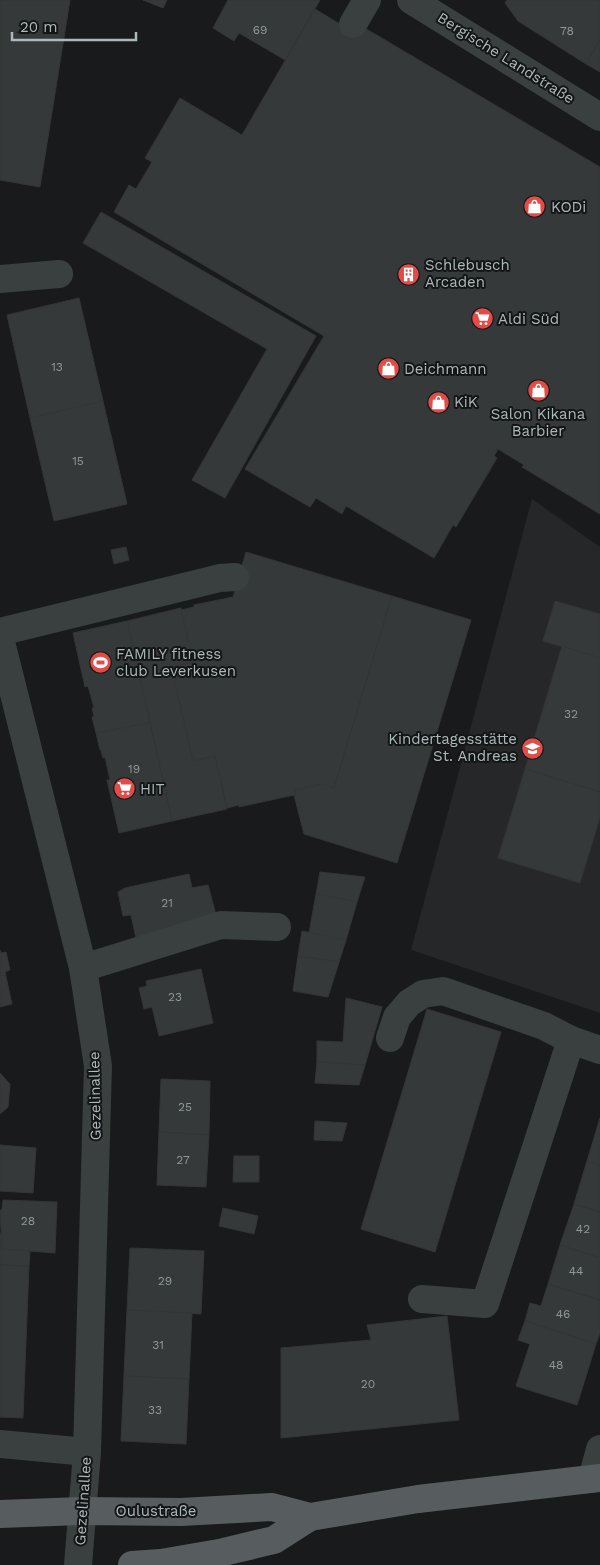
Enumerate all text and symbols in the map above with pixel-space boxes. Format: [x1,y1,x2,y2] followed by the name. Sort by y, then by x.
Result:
[434,8,578,108] street label: Bergische Landstraße
[12,10,136,42] scale bar
[20,18,58,36] text: 20 m
[253,23,267,37] house number: 69
[560,24,574,38] house number: 78
[523,195,547,219] shop icon: KODi
[551,198,586,216] place label: KODi
[425,256,510,291] place label: Schlebusch Arcaden
[397,262,421,286] building icon: Schlebusch Arcaden
[470,307,494,331] supermarket icon: Aldi Süd
[498,310,559,328] place label: Aldi Süd
[376,357,400,381] shop icon: Deichmann
[51,360,63,374] house number: 13
[404,360,487,378] place label: Deichmann
[526,379,550,403] shop icon: Salon Kikana Barbier
[426,390,450,414] shop icon: KiK
[454,393,478,411] place label: KiK
[491,405,586,440] place label: Salon Kikana Barbier
[72,454,84,468] house number: 15
[116,645,236,680] place label: FAMILY fitness club Leverkusen
[88,651,112,675] sports icon: FAMILY fitness club Leverkusen
[564,707,578,721] house number: 32
[388,730,517,765] place label: Kindertagesstätte St. Andreas
[521,736,545,760] school or university icon: Kindertagesstätte St. Andreas
[128,762,140,776] house number: 19
[112,777,136,801] supermarket icon: HIT
[140,780,165,798] place label: HIT
[161,896,173,910] house number: 21
[168,990,182,1004] house number: 23
[85,1051,105,1141] street label: Gezelinallee
[178,1100,192,1114] house number: 25
[176,1153,190,1167] house number: 27
[21,1214,35,1228] house number: 28
[576,1222,590,1236] house number: 42
[569,1264,583,1278] house number: 44
[158,1274,172,1288] house number: 29
[556,1307,570,1321] house number: 46
[152,1338,164,1352] house number: 31
[549,1358,563,1372] house number: 48
[361,1377,375,1391] house number: 20
[148,1403,162,1417] house number: 33
[71,1456,95,1546] street label: Gezelinallee
[116,1502,196,1520] street label: Oulustraße

